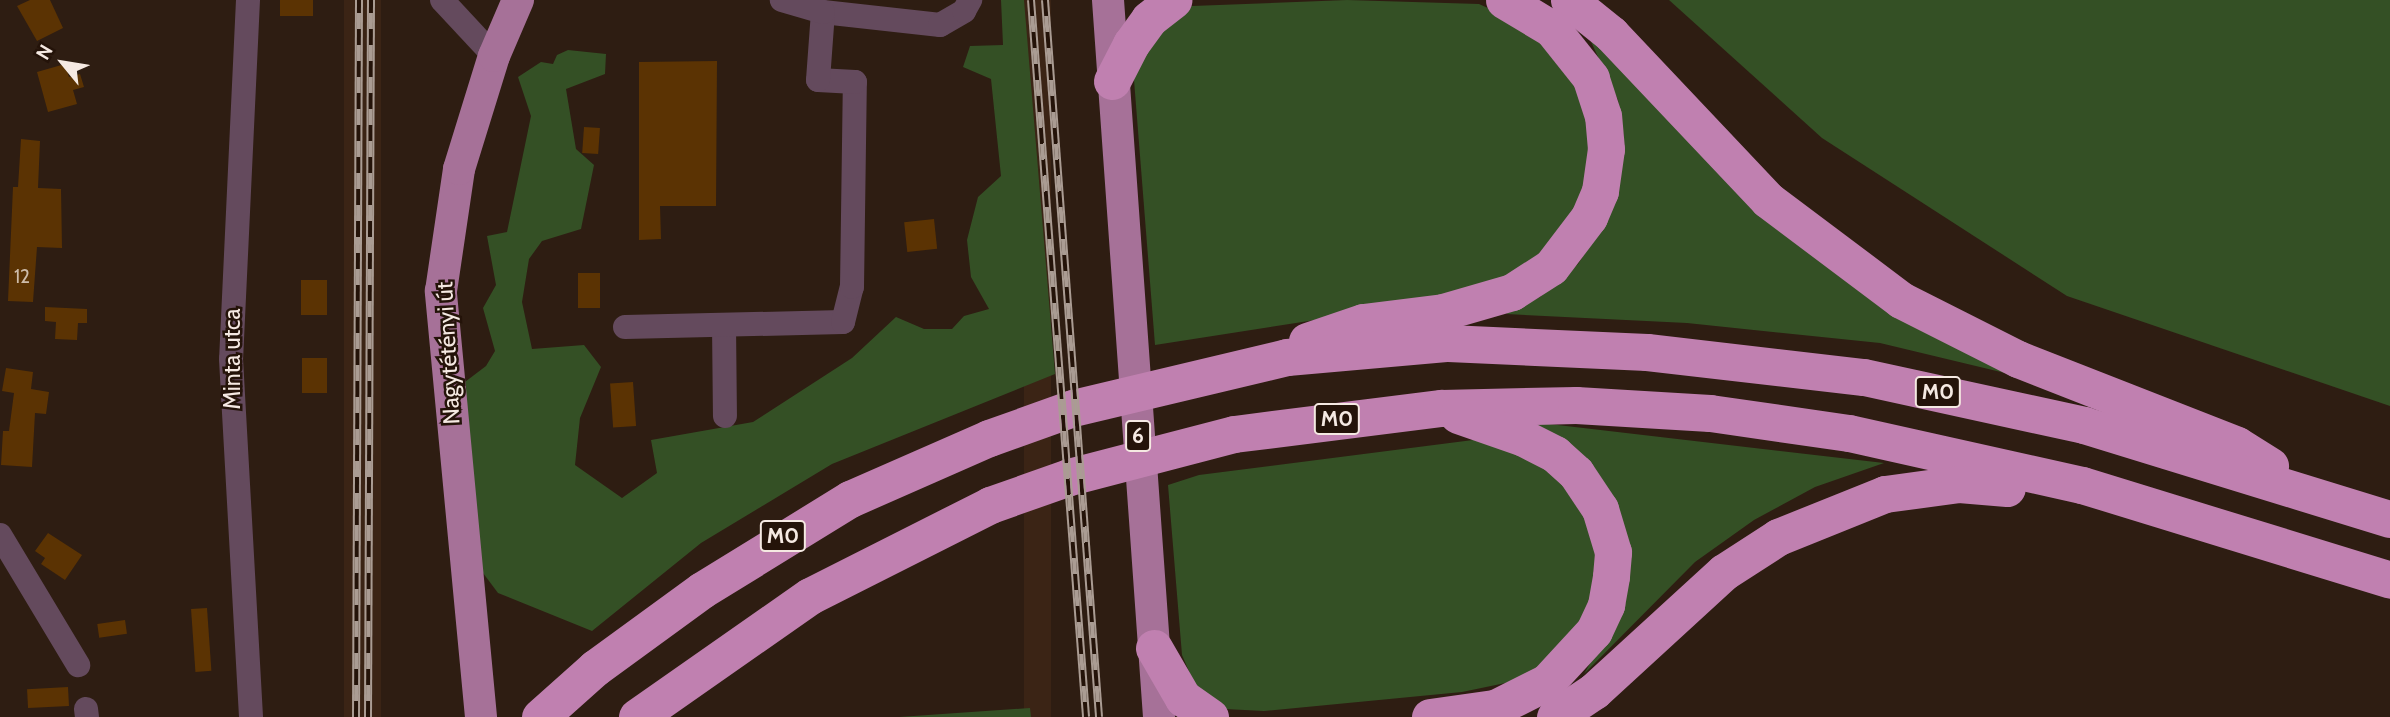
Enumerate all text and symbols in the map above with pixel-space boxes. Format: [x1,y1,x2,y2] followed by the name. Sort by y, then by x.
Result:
[28,28,98,98] north arrow
[31,41,58,64] text: N
[14,266,30,288] house number: 12
[430,281,466,425] street label: Nagytétényi út
[218,308,246,410] street label: Minta utca
[1913,374,1962,410] road number: M0
[1312,402,1362,436] road number: M0
[1124,418,1152,453] road number: 6
[758,518,808,554] road number: M0

